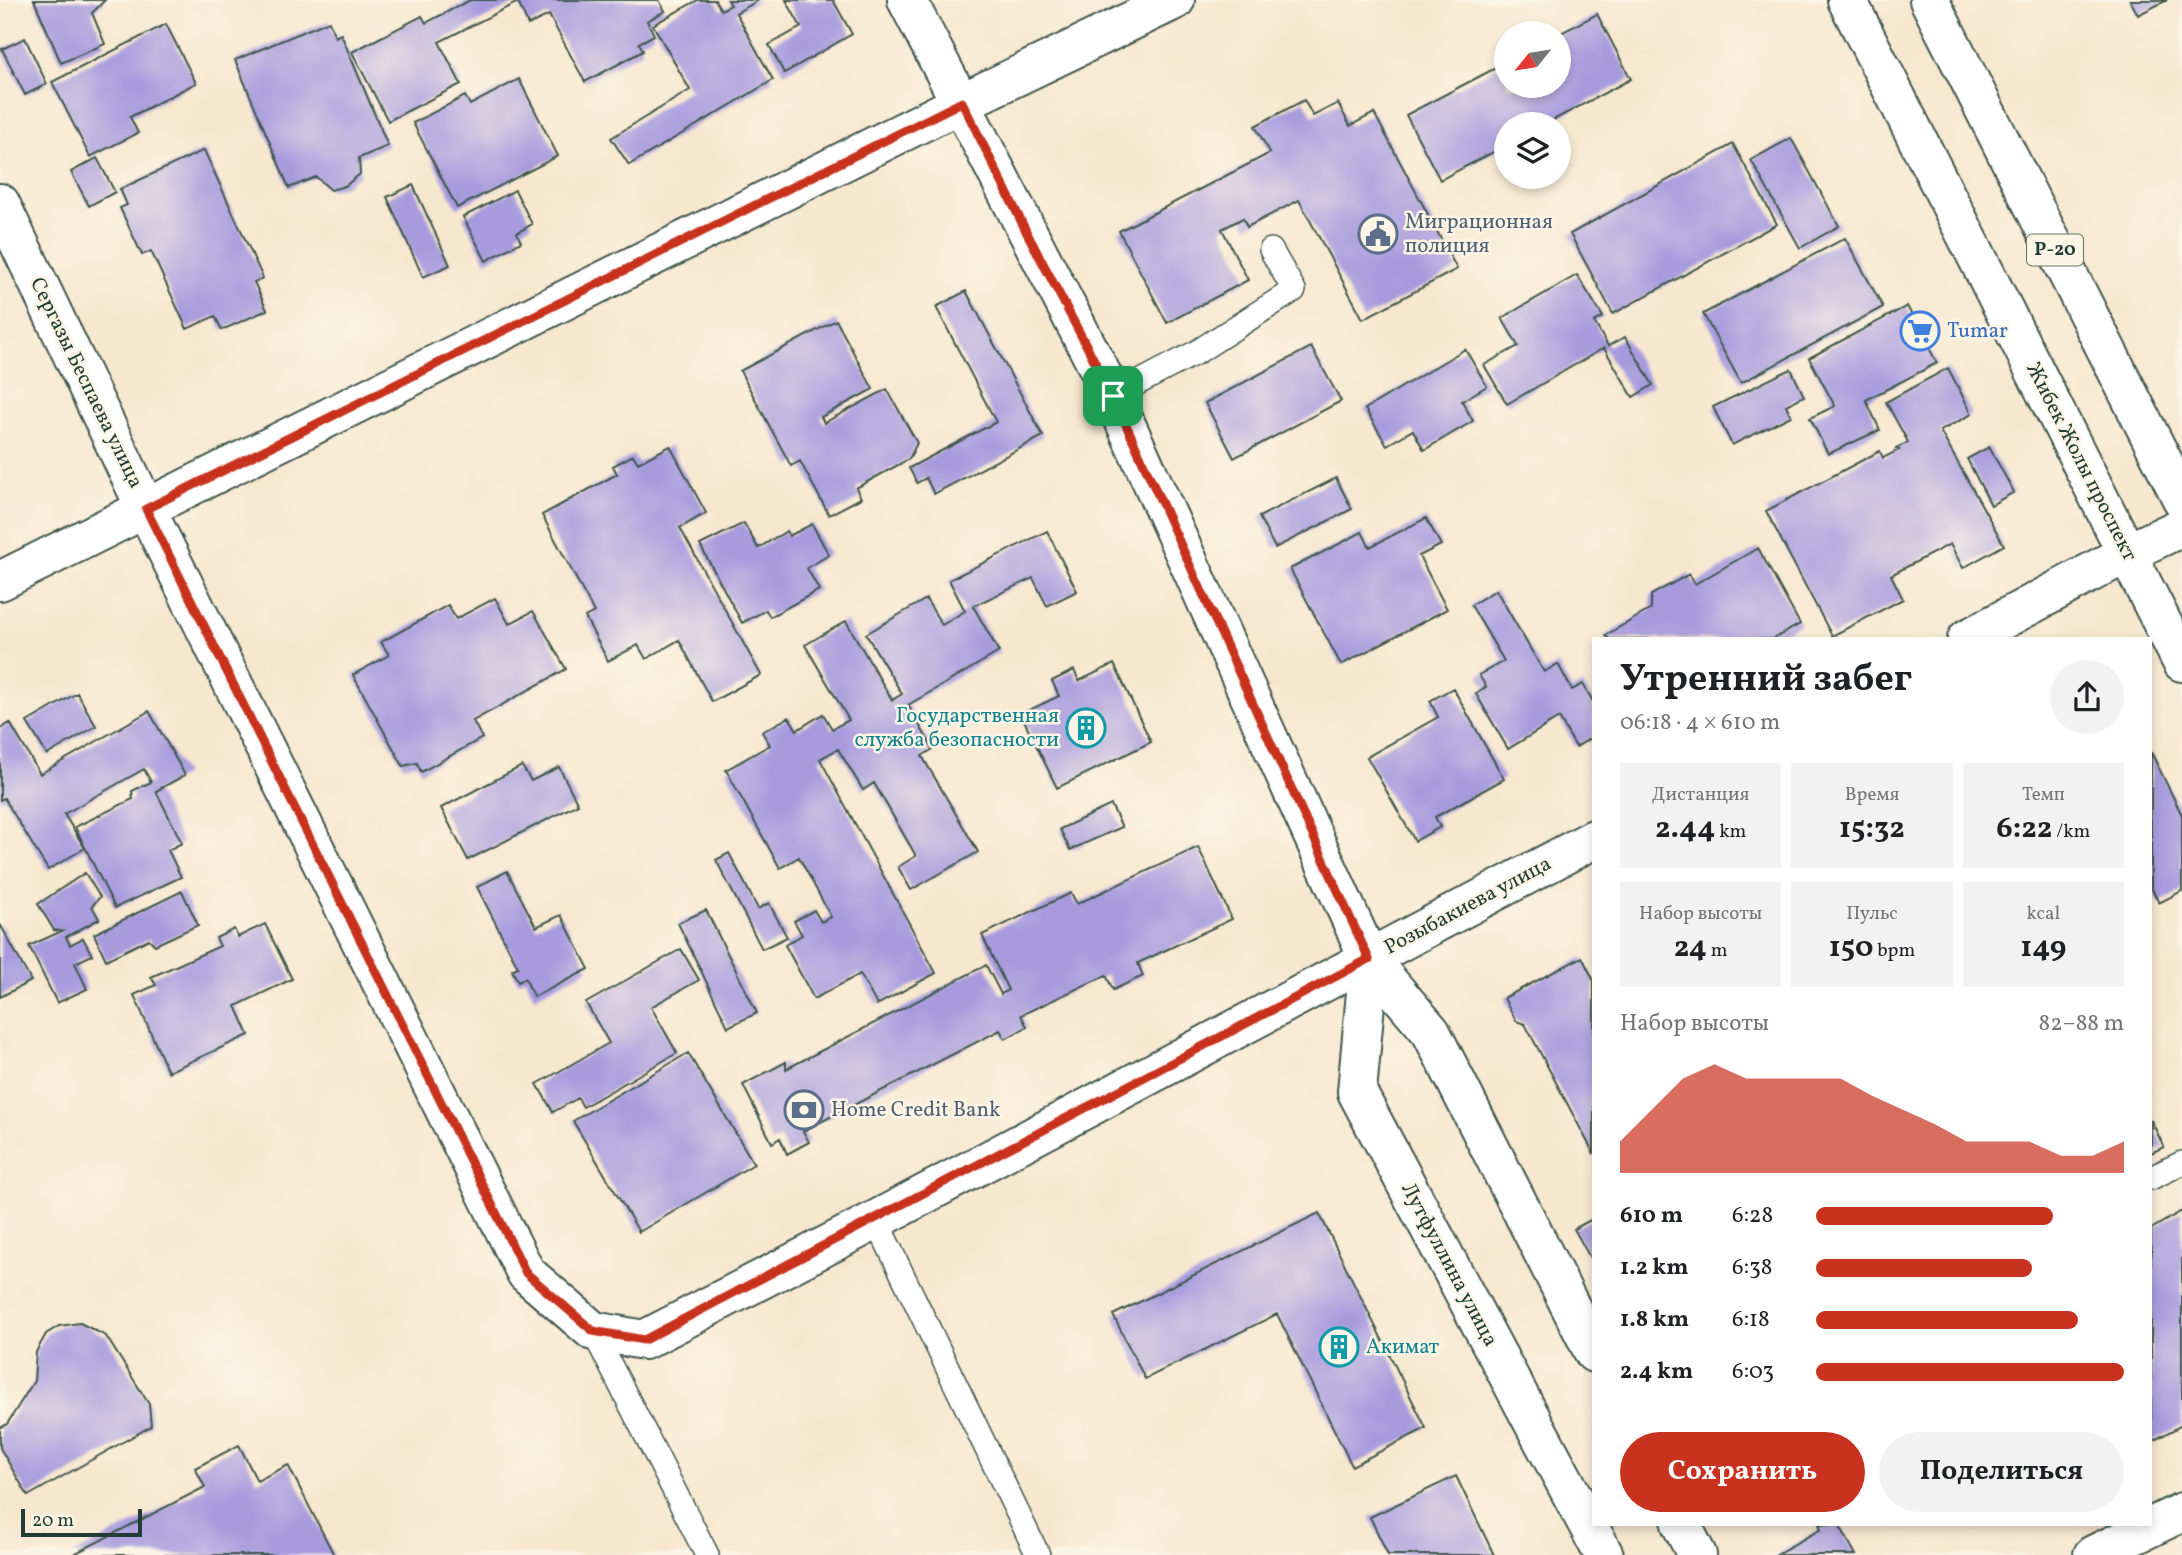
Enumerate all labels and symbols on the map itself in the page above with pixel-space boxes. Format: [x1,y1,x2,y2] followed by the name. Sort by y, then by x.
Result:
[1494,21,1572,98] north arrow
[1405,208,1553,261] place label: Миграционная полиция
[1357,213,1399,255] public building icon: Миграционная полиция
[2027,234,2083,266] road number: Р-20
[22,273,150,493] street label: Сергазы Беспаева улица
[1899,310,1941,352] supermarket icon: Tumar
[1947,317,2008,346] place label: Tumar
[2018,358,2144,567] street label: Жибек Жолы проспект
[1083,366,1143,426] pin
[854,702,1059,755] place label: Государственная служба безопасности
[1065,707,1107,749] building icon: Государственная служба безопасности
[1379,850,1557,962] street label: Розыбакиева улица
[783,1089,825,1131] bank icon: Home Credit Bank
[831,1096,1001,1125] place label: Home Credit Bank
[1394,1178,1504,1352] street label: Лутфуллина улица
[1318,1326,1360,1368] building icon: Акимат
[1366,1333,1440,1362] place label: Акимат
[21,1506,142,1538] scale bar

